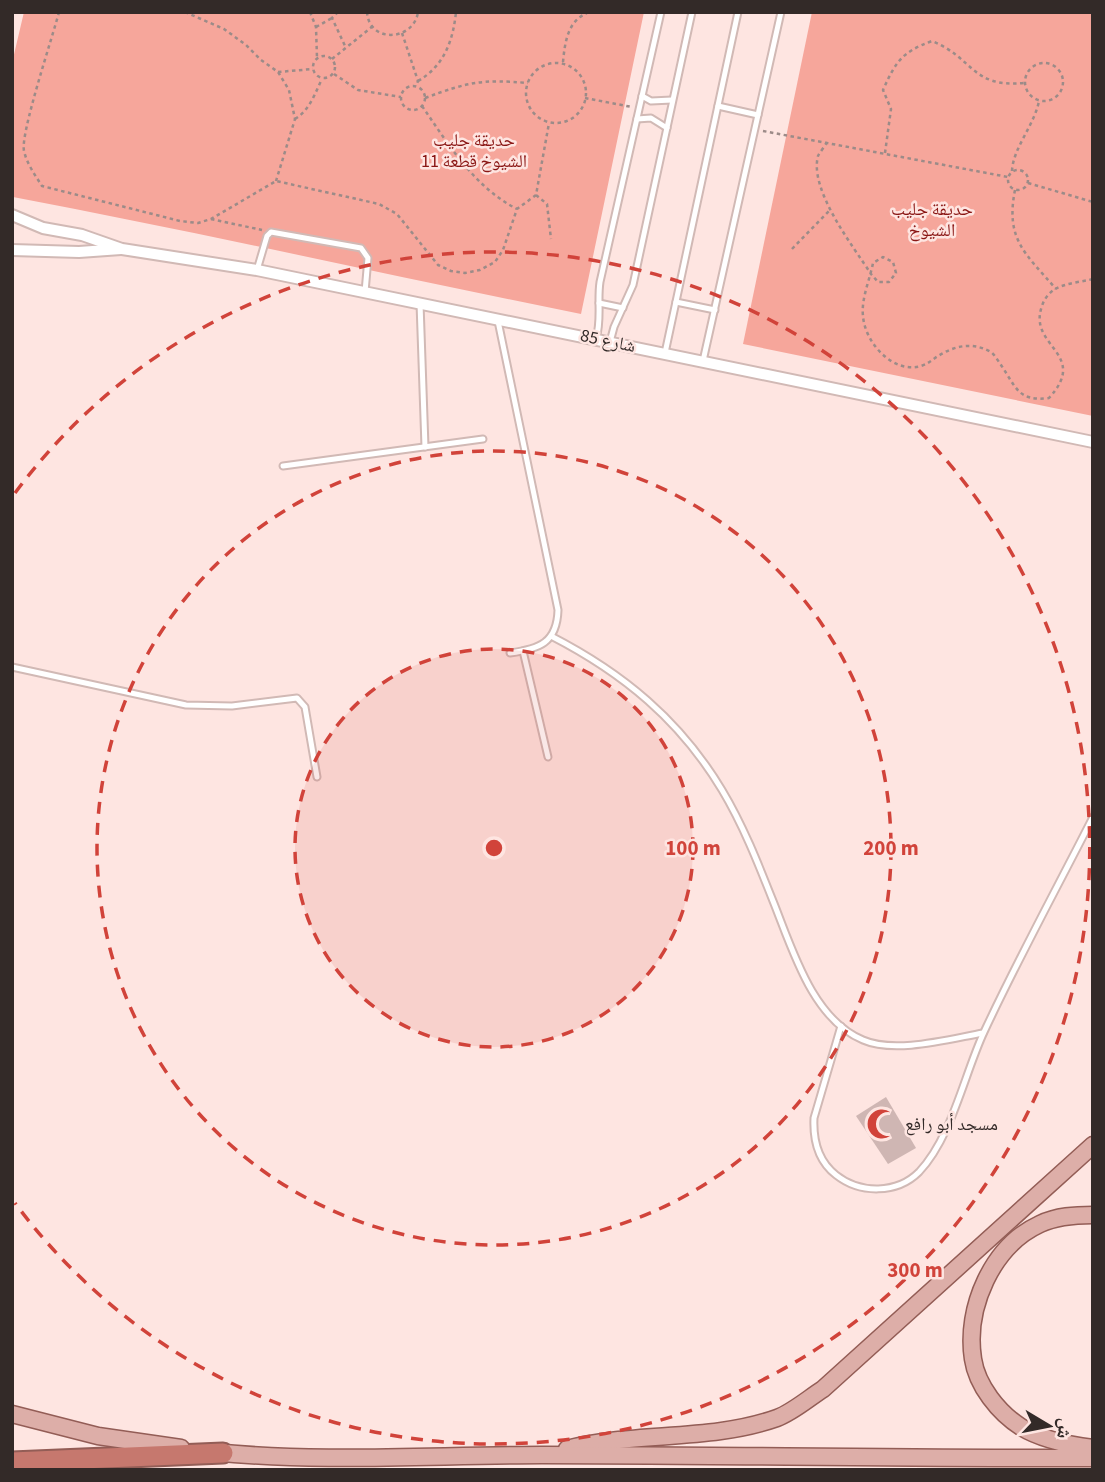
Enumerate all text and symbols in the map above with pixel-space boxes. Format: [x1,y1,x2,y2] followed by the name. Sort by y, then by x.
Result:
[421,128,527,174] park label: حديقة جليب الشيوخ قطعة 11
[891,197,973,243] park label: حديقة جليب الشيوخ
[578,323,638,359] street label: شارع 85
[665,833,721,863] text: 100 m
[863,833,919,863] text: 200 m
[482,836,506,860] centre of rings
[865,1107,899,1141] mosque icon: مسجد أبو رافع
[905,1112,998,1137] place label: مسجد أبو رافع
[887,1255,943,1285] text: 300 m
[1014,1391,1084,1461] north arrow
[1049,1416,1079,1441] text: ش

